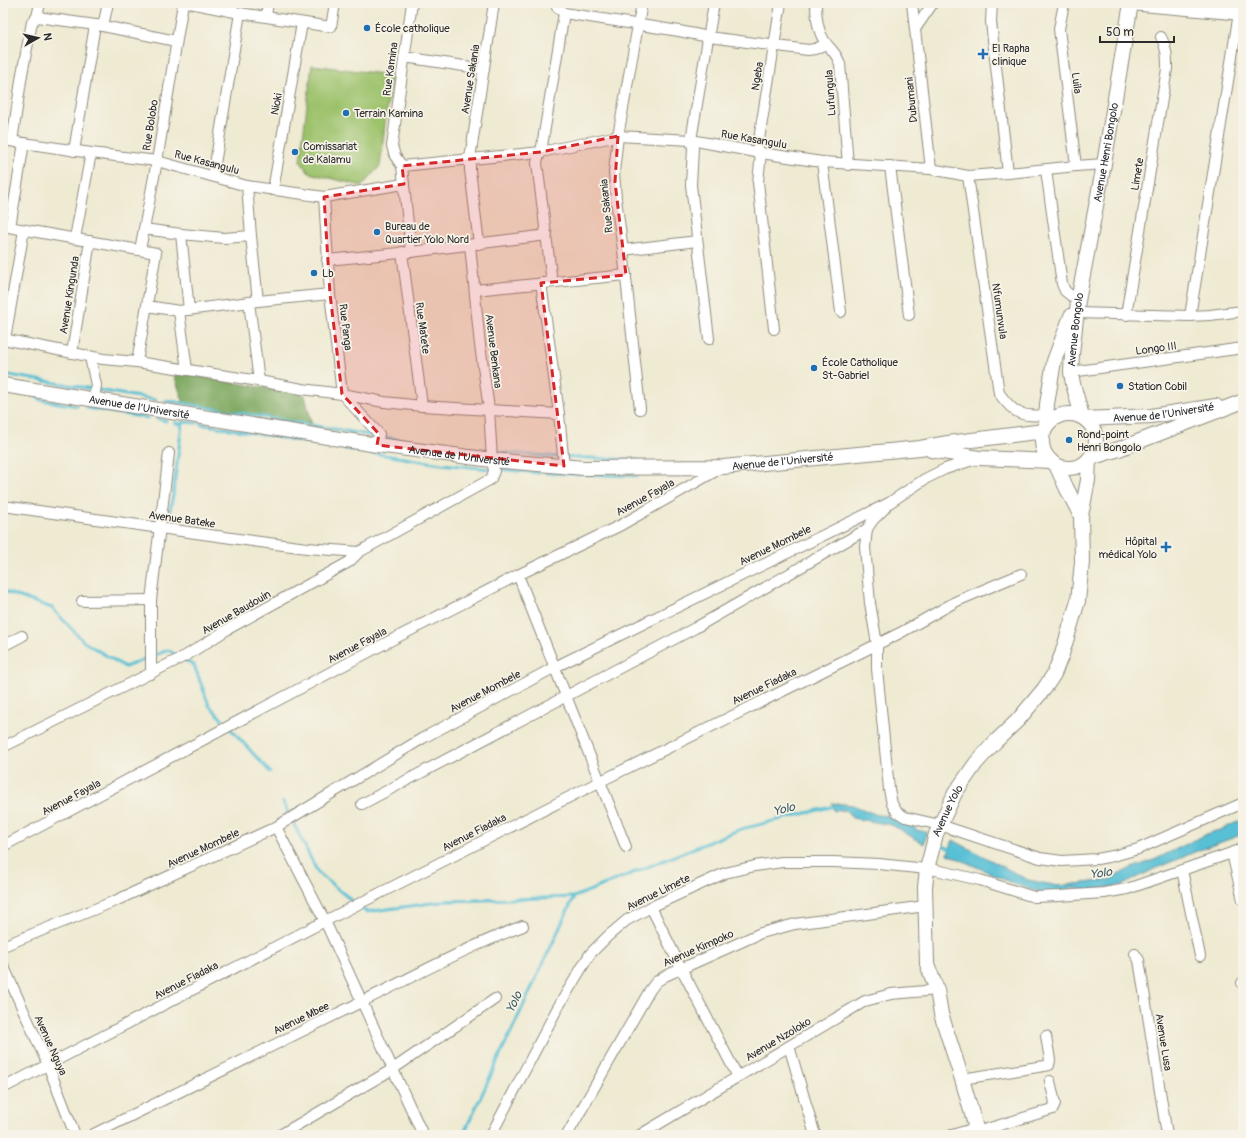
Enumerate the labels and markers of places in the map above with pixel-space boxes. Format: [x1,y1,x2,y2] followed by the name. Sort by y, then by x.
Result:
[375,22,450,35] place label: École catholique
[362,23,372,33] marker: École catholique
[992,42,1030,68] place label: El Rapha clinique
[977,48,989,60] marker: El Rapha clinique
[354,107,423,120] place label: Terrain Kamina
[341,108,351,118] marker: Terrain Kamina
[303,140,358,166] place label: Comissariat de Kalamu
[290,147,300,157] marker: Comissariat de Kalamu
[385,220,469,246] place label: Bureau de Quartier Yolo Nord
[372,227,382,237] marker: Bureau de Quartier Yolo Nord
[322,267,334,280] place label: Lb
[309,268,319,278] marker: Lb
[822,356,898,382] place label: École Catholique St-Gabriel
[809,363,819,373] marker: École Catholique St-Gabriel
[1128,380,1187,393] place label: Station Cobil
[1115,381,1125,391] marker: Station Cobil
[1077,428,1142,454] place label: Rond-point Henri Bongolo
[1064,435,1074,445] marker: Rond-point Henri Bongolo
[1098,535,1157,561] place label: Hôpital médical Yolo
[1160,541,1172,553] marker: Hôpital médical Yolo

